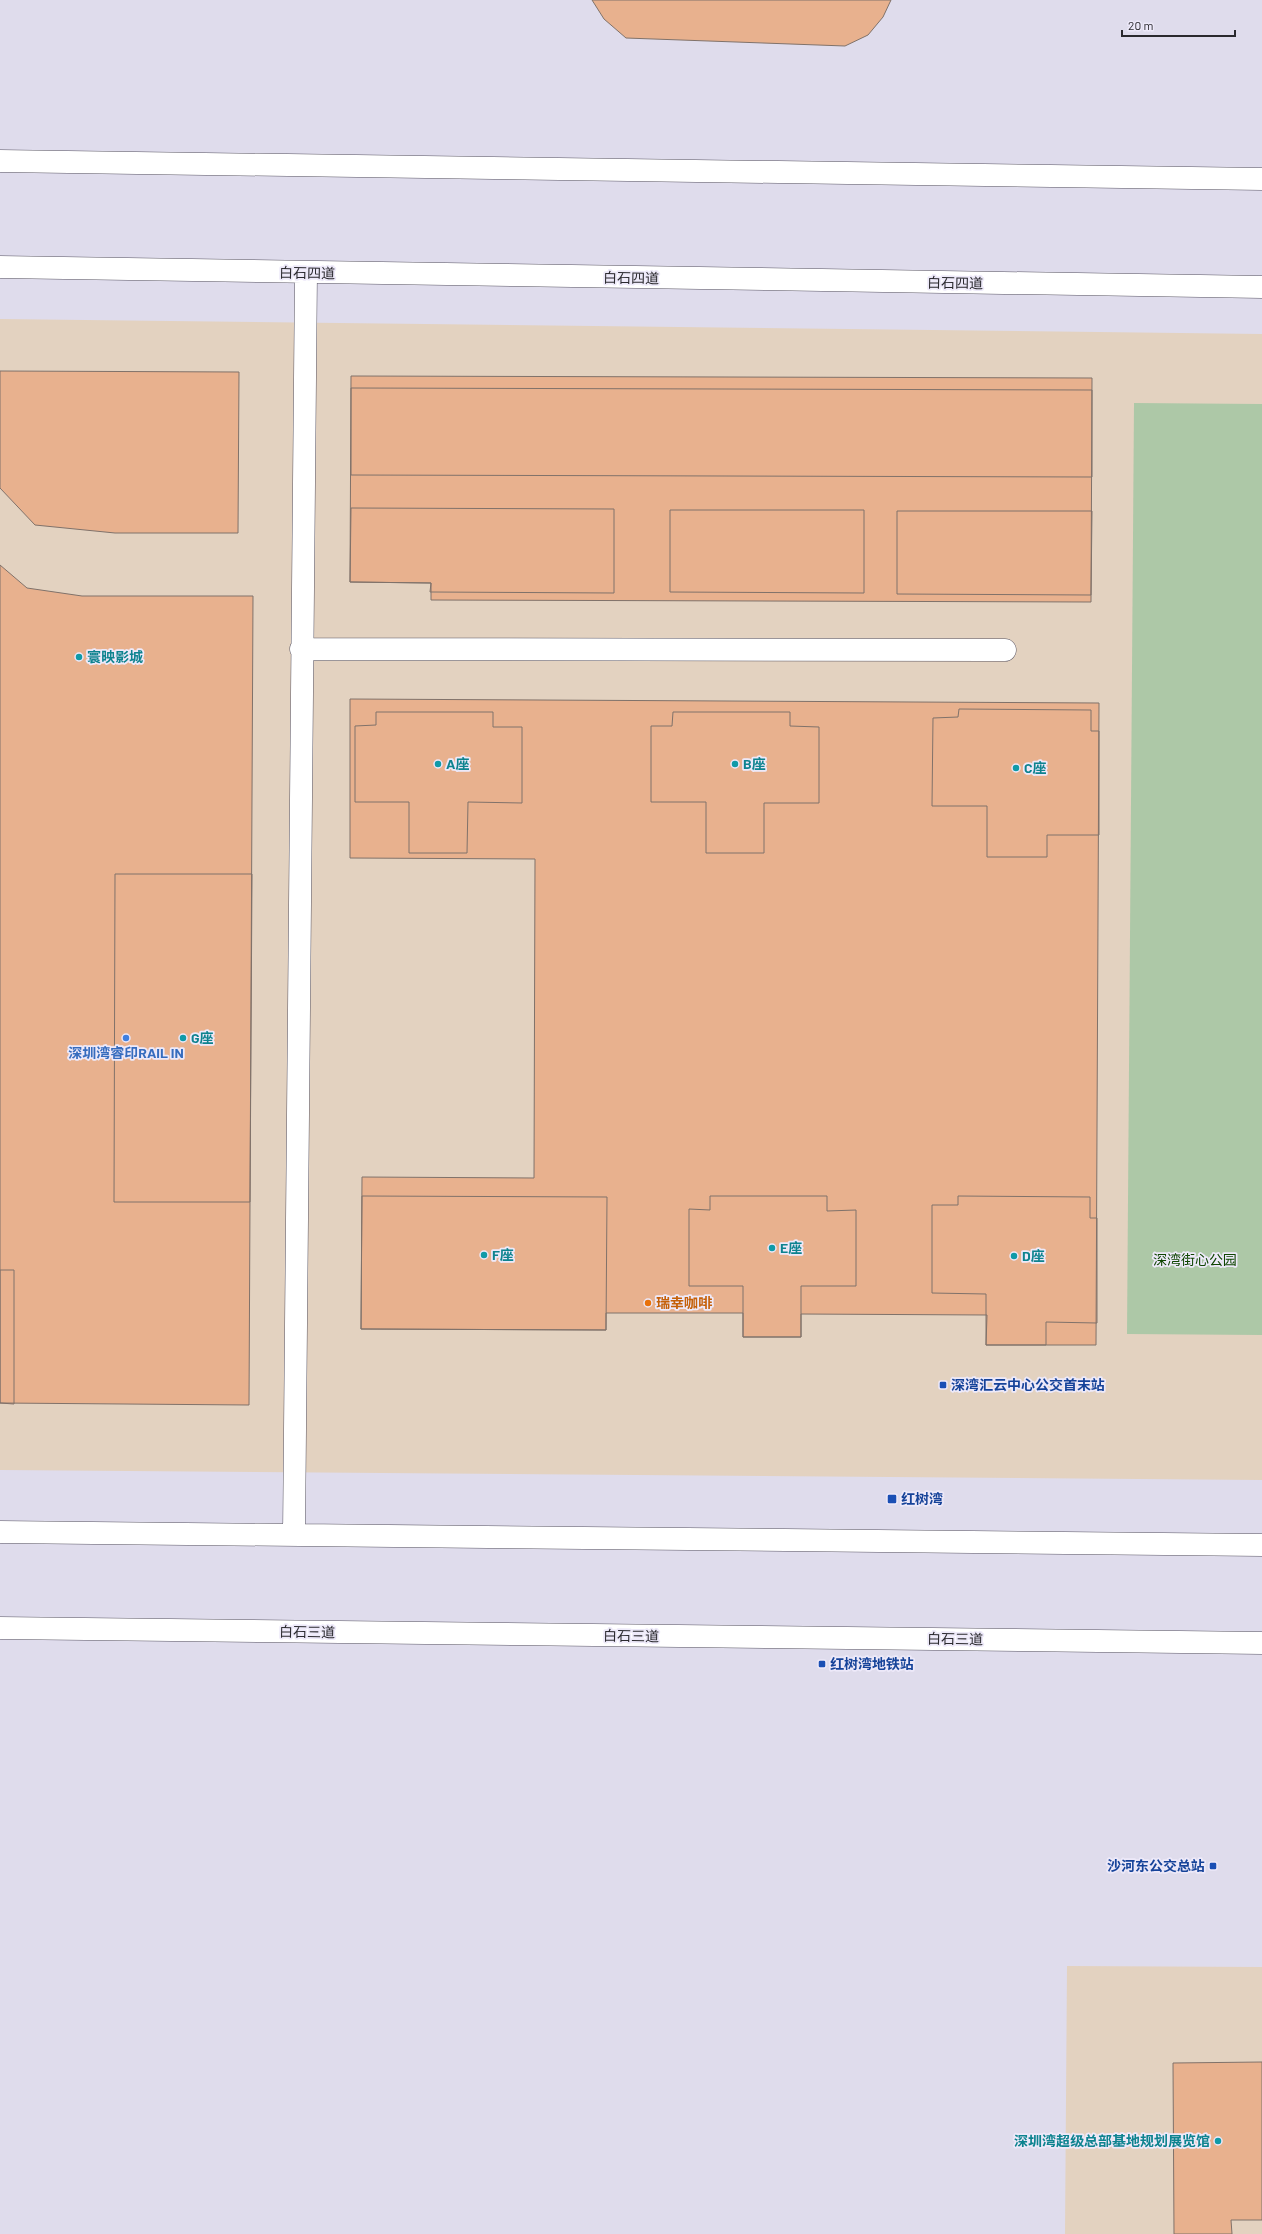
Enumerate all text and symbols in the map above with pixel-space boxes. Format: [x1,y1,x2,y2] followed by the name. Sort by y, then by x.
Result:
[1122,12,1235,38] scale bar
[1128,18,1154,32] text: 20 m
[279,264,335,281] street label: 白石四道
[603,269,659,286] street label: 白石四道
[927,274,983,291] street label: 白石四道
[87,648,143,665] place label: 寰映影城
[74,652,84,662] marker: 寰映影城
[446,755,469,772] place label: A座
[743,755,766,772] place label: B座
[433,759,443,769] marker: A座
[730,759,740,769] marker: B座
[1024,759,1047,776] place label: C座
[1011,763,1021,773] marker: C座
[191,1029,214,1046] place label: G座
[121,1033,131,1043] marker: 深圳湾睿印RAIL IN
[178,1033,188,1043] marker: G座
[68,1044,184,1061] place label: 深圳湾睿印RAIL IN
[780,1239,802,1256] place label: E座
[767,1243,777,1253] marker: E座
[492,1246,514,1263] place label: F座
[1022,1247,1045,1264] place label: D座
[479,1250,489,1260] marker: F座
[1009,1251,1019,1261] marker: D座
[1153,1251,1237,1268] park label: 深湾街心公园
[656,1294,713,1311] place label: 瑞幸咖啡
[643,1298,653,1308] marker: 瑞幸咖啡
[951,1376,1105,1393] place label: 深湾汇云中心公交首末站
[938,1380,948,1390] marker: 深湾汇云中心公交首末站
[901,1490,943,1507] place label: 红树湾
[886,1493,898,1505] marker: 红树湾
[279,1623,335,1640] street label: 白石三道
[603,1627,659,1644] street label: 白石三道
[927,1630,983,1647] street label: 白石三道
[830,1655,914,1672] place label: 红树湾地铁站
[817,1659,827,1669] marker: 红树湾地铁站
[1107,1857,1205,1874] place label: 沙河东公交总站
[1208,1861,1218,1871] marker: 沙河东公交总站
[1014,2132,1210,2149] place label: 深圳湾超级总部基地规划展览馆
[1213,2136,1223,2146] marker: 深圳湾超级总部基地规划展览馆

